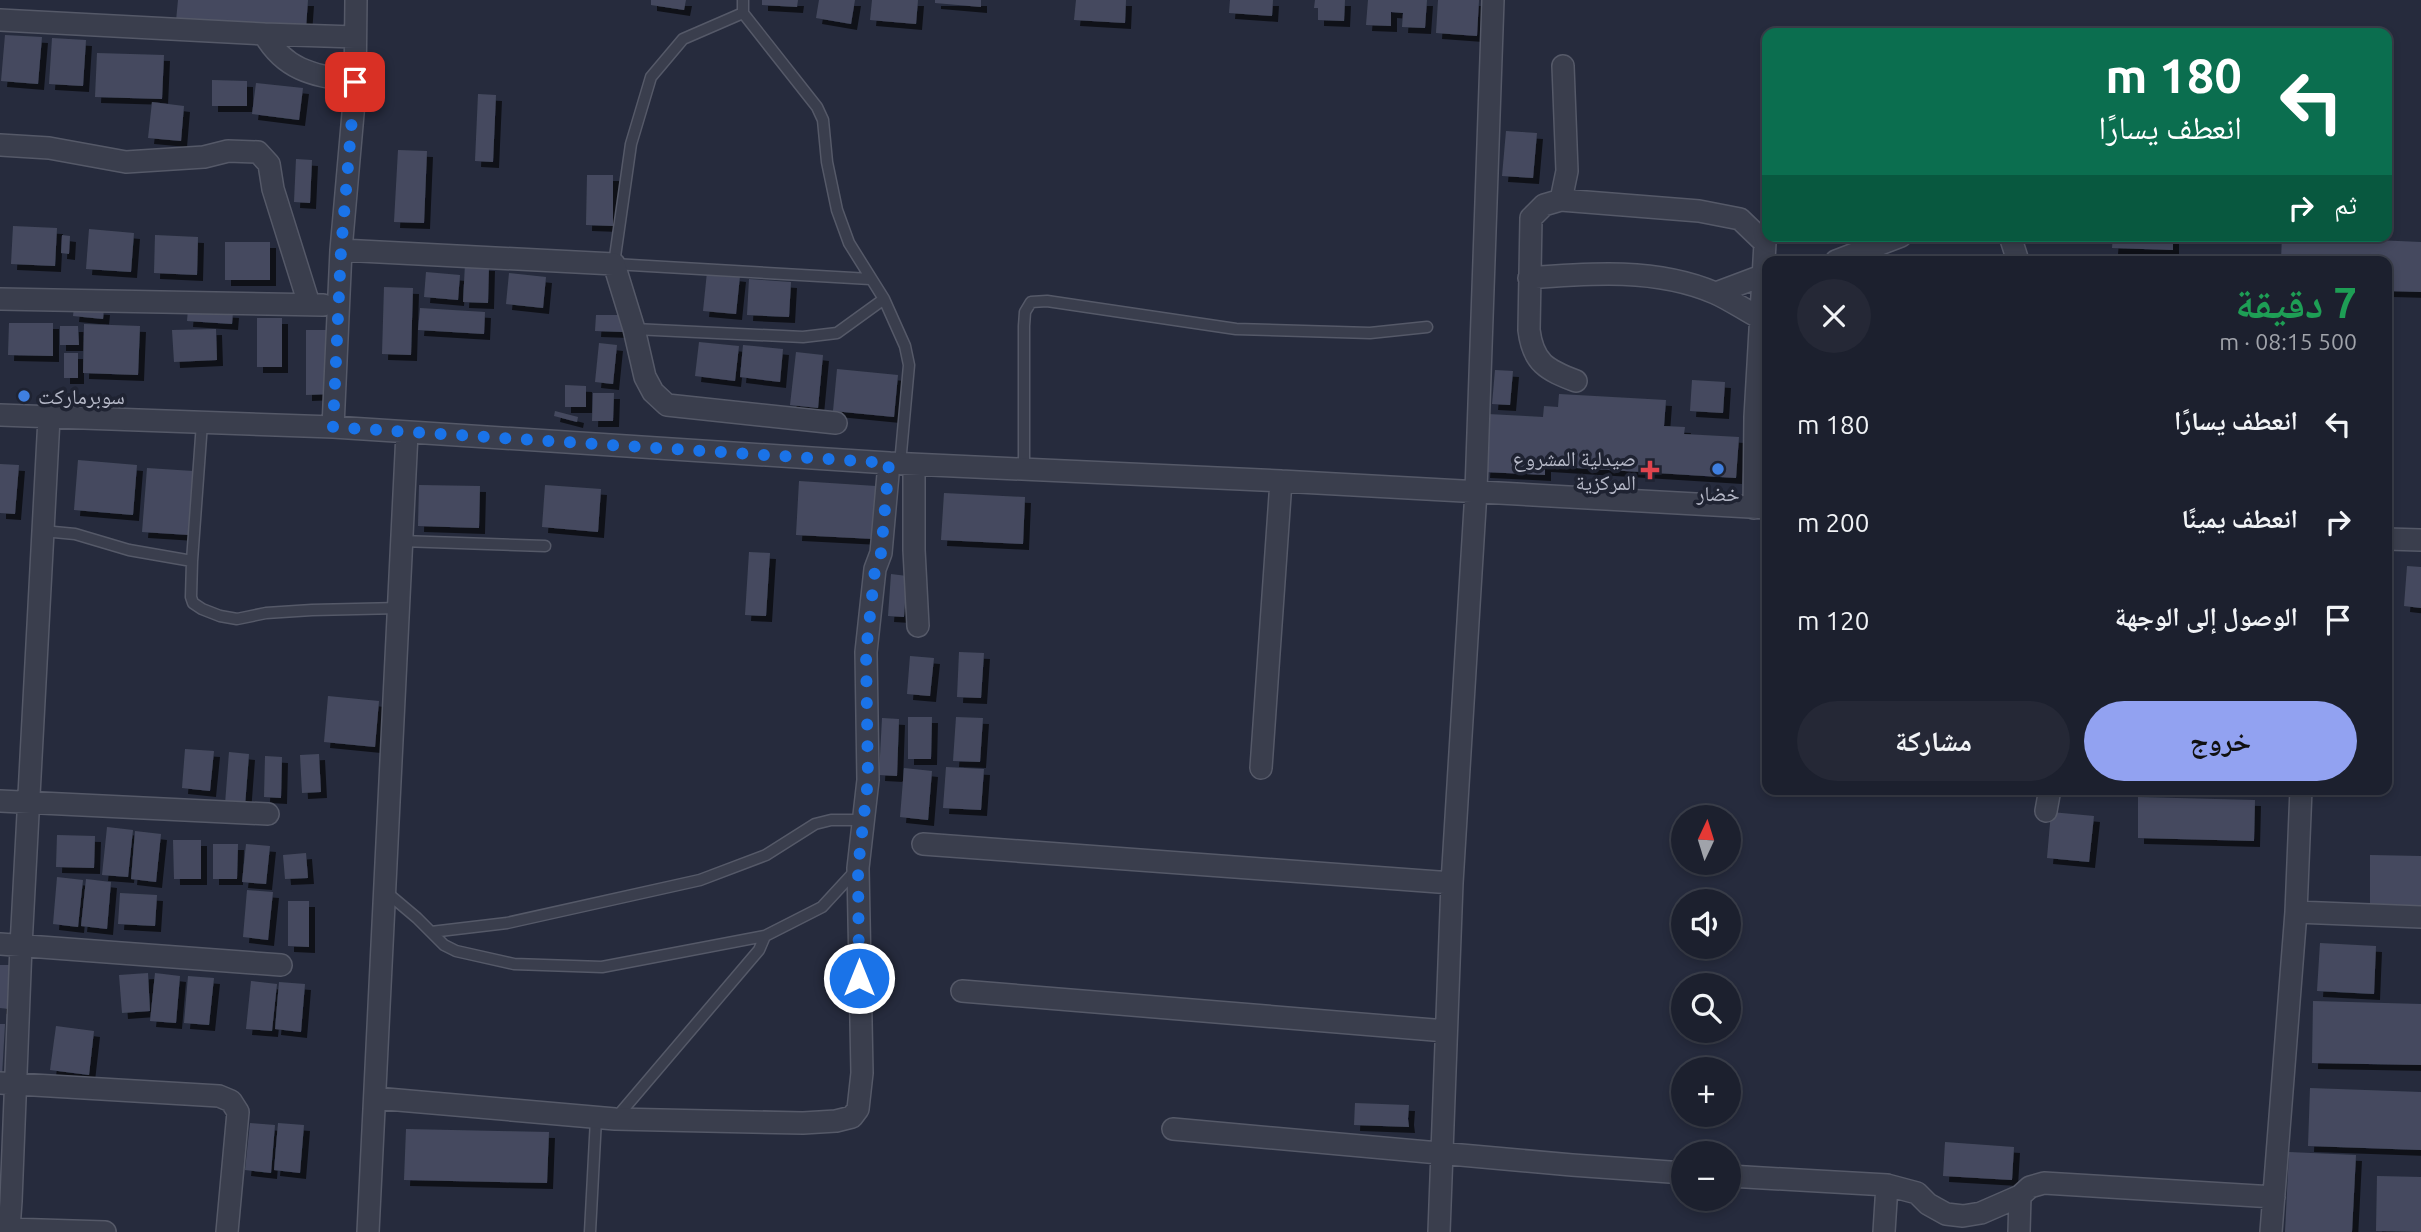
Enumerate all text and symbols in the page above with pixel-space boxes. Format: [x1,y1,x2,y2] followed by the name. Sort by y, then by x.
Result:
[2105,47,2242,102] text: 180 m
[325,52,385,112] pin
[2266,56,2357,147] icon: left
[336,63,374,101] icon: arrive
[2098,109,2242,145] text: انعطف يسارًا
[2282,189,2320,227] icon: right
[2334,190,2357,219] text: ثم
[1797,279,1871,353] button: close
[2235,279,2357,326] text: 7 دقيقة
[2219,329,2357,354] text: 500 m · 08:15
[38,384,125,409] place label: سوبرماركت
[16,388,32,404] marker: سوبرماركت
[2319,405,2357,443] icon: left
[2174,406,2298,435] text: انعطف يسارًا
[1797,410,1869,439] text: 180 m
[1513,446,1636,494] place label: صيدلية المشروع المركزية
[1710,461,1726,477] marker: خضار
[1642,462,1658,478] marker: صيدلية المشروع المركزية
[1695,481,1740,505] place label: خضار
[2319,503,2357,541] icon: right
[2182,504,2298,533] text: انعطف يمينًا
[1797,508,1869,537] text: 200 m
[2319,601,2357,639] icon: arrive
[2115,602,2298,631] text: الوصول إلى الوجهة
[1797,606,1869,635] text: 120 m
[1797,701,2070,781] button: مشاركة
[2084,701,2357,781] button: خروج
[1671,805,1741,875] north arrow
[1671,805,1741,1211] map controls
[1671,889,1741,959] button: sound
[822,941,896,1015] position arrow
[1671,973,1741,1043] button: search
[1671,1057,1741,1127] button: +
[1671,1141,1741,1211] button: −

